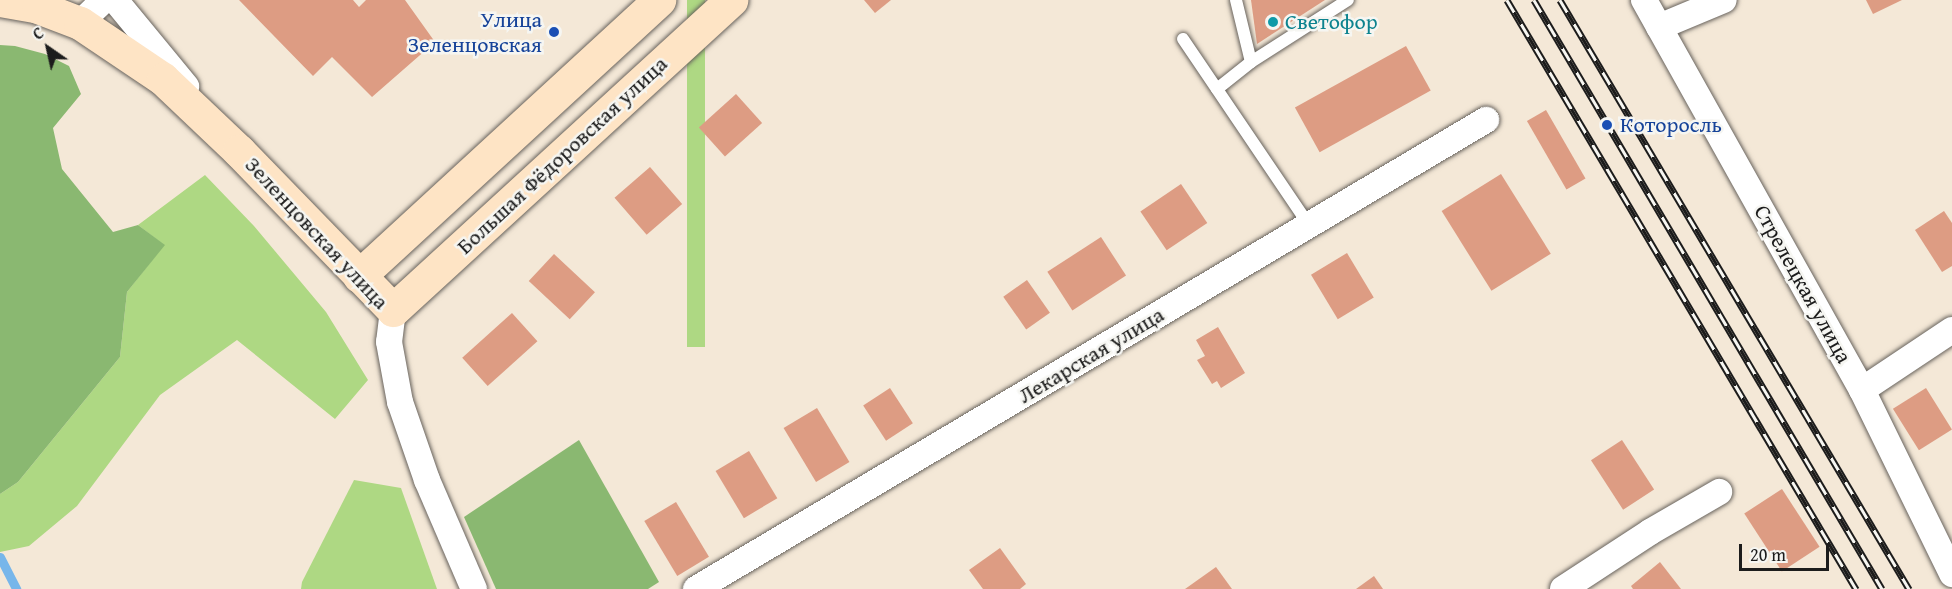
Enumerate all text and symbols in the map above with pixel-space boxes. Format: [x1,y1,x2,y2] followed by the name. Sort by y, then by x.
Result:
[408,6,542,57] place label: Улица Зеленцовская
[1285,9,1378,35] place label: Светофор
[1266,15,1280,29] marker: Светофор
[18,18,78,78] north arrow
[27,21,48,46] text: С
[547,25,561,39] marker: Улица Зеленцовская
[451,51,673,259] street label: Большая Фёдоровская улица
[1620,112,1722,138] place label: Которосль
[1598,116,1616,134] marker: Которосль
[240,151,394,315] street label: Зеленцовская улица
[1749,200,1857,368] street label: Стрелецкая улица
[1013,301,1169,409] street label: Лекарская улица
[1742,532,1832,570] scale bar
[1750,541,1786,568] text: 20 m

